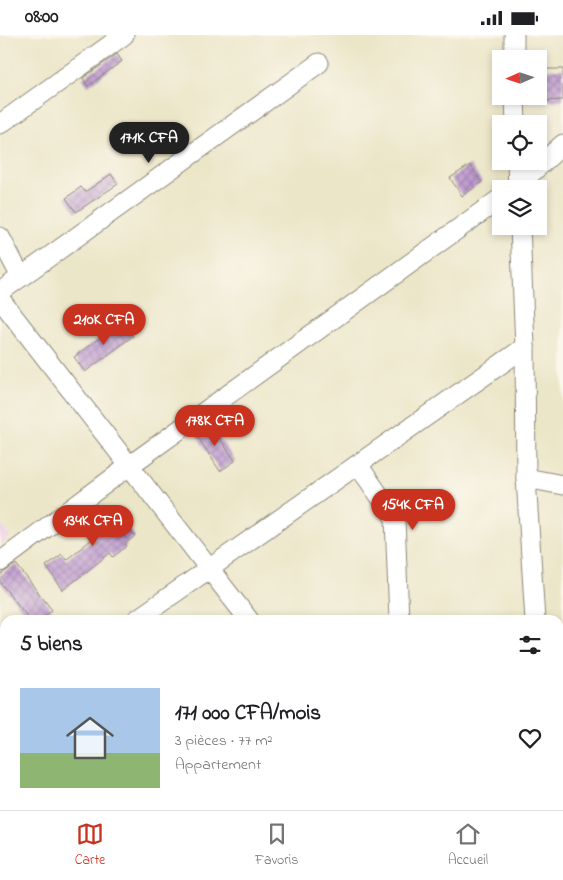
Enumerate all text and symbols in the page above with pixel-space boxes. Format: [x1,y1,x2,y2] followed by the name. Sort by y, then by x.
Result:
[25,4,58,31] text: 08:00
[492,50,548,105] north arrow
[492,50,547,235] map controls
[492,115,547,170] button: locate
[97,121,201,164] pin: 171K CFA
[120,126,178,150] text: 171K CFA
[492,180,547,235] button: layers
[52,303,156,346] pin: 210K CFA
[74,308,134,332] text: 210K CFA
[163,405,267,447] pin: 178K CFA
[186,409,244,433] text: 178K CFA
[361,489,465,531] pin: 154K CFA
[382,493,444,517] text: 154K CFA
[41,505,145,547] pin: 134K CFA
[63,509,123,533] text: 134K CFA
[20,630,83,660] text: 5 biens
[516,631,544,659] icon: filters
[175,699,321,729] text: 171 000 CFA/mois
[60,708,120,768] icon: home
[516,724,544,752] icon: heart
[175,729,273,753] text: 3 pièces · 77 m²
[175,753,261,777] text: Appartement
[75,820,105,871] tab: Carte
[255,820,298,871] tab: Favoris
[448,820,488,871] tab: Accueil

